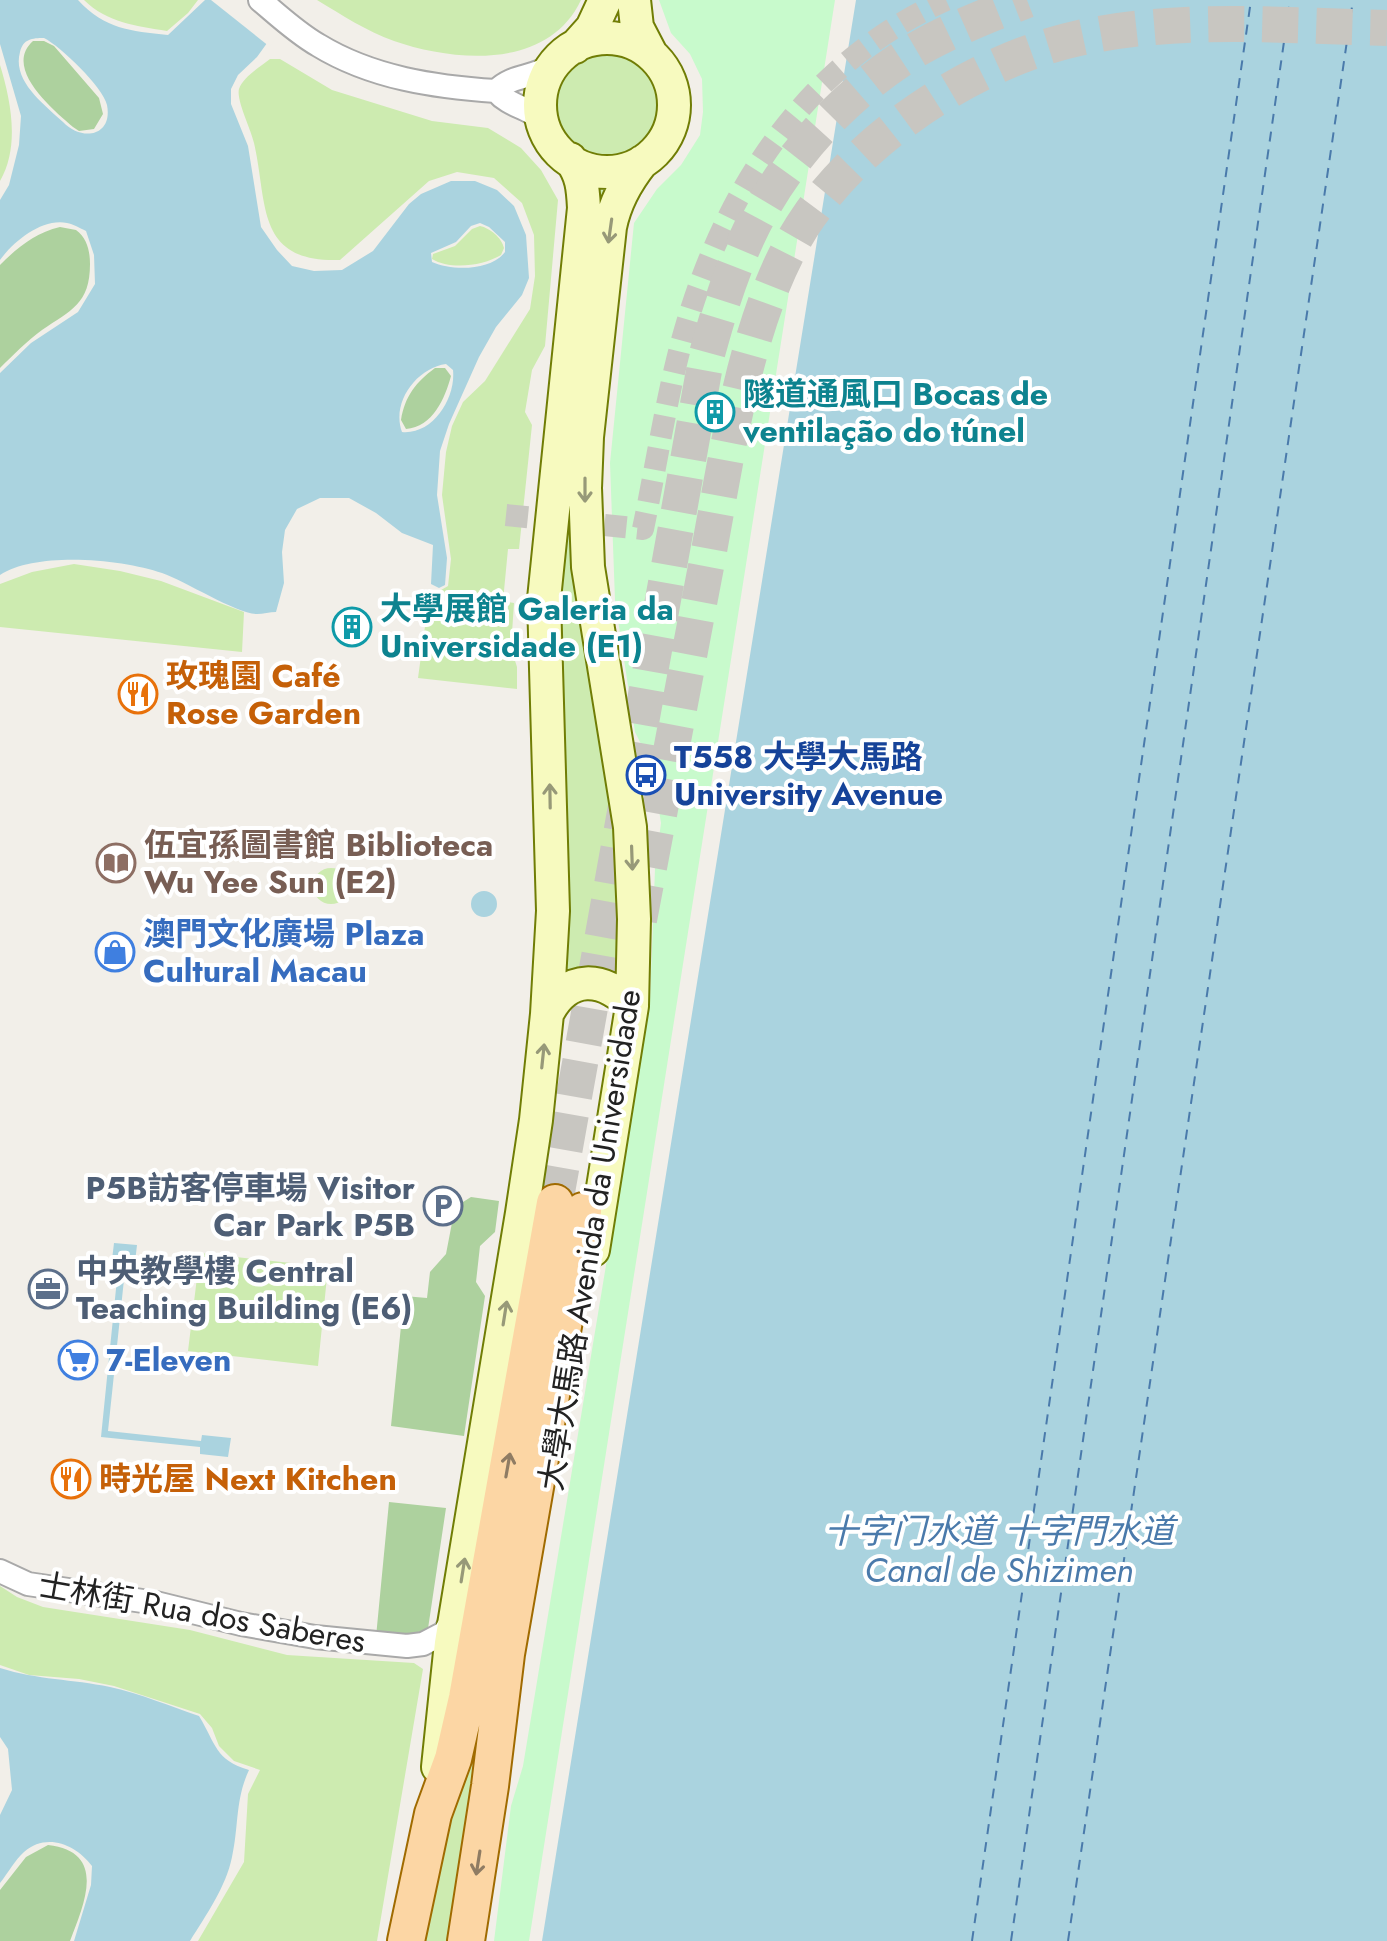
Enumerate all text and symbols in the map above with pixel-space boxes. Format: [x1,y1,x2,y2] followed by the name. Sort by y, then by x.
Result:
[602,218,617,243] one-way arrow
[742,371,1048,454] place label: 隧道通風口 Bocas de ventilação do túnel
[694,391,736,433] building icon: 隧道通風口 Bocas de ventilação do túnel
[577,476,593,503] one-way arrow
[380,586,674,669] place label: 大學展館 Galeria da Universidade (E1)
[331,606,373,648] building icon: 大學展館 Galeria da Universidade (E1)
[166,653,361,736] place label: 玫瑰園 Café Rose Garden
[117,673,159,715] restaurant icon: 玫瑰園 Café Rose Garden
[674,734,943,817] place label: T558 大學大馬路 University Avenue
[625,754,667,796] bus stop icon: T558 大學大馬路 University Avenue
[542,783,557,810] one-way arrow
[144,822,493,905] place label: 伍宜孫圖書館 Biblioteca Wu Yee Sun (E2)
[95,842,137,884] library icon: 伍宜孫圖書館 Biblioteca Wu Yee Sun (E2)
[624,844,639,871] one-way arrow
[143,911,424,994] place label: 澳門文化廣場 Plaza Cultural Macau
[94,931,136,973] shop icon: 澳門文化廣場 Plaza Cultural Macau
[528,986,652,1494] street label: 大學大馬路 Avenida da Universidade
[535,1043,550,1070] one-way arrow
[86,1165,415,1248] place label: P5B訪客停車場 Visitor Car Park P5B
[422,1185,464,1227] parking icon: P5B訪客停車場 Visitor Car Park P5B
[76,1248,412,1331] place label: 中央教學樓 Central Teaching Building (E6)
[27,1268,69,1310] office icon: 中央教學樓 Central Teaching Building (E6)
[499,1301,514,1326] one-way arrow
[106,1337,231,1383] place label: 7-Eleven
[57,1339,99,1381] supermarket icon: 7-Eleven
[502,1452,517,1478] one-way arrow
[99,1456,397,1502] place label: 時光屋 Next Kitchen
[50,1458,92,1500] restaurant icon: 時光屋 Next Kitchen
[824,1507,1179,1595] water label: 十字门水道 十字門水道 Canal de Shizimen
[456,1558,471,1583] one-way arrow
[35,1562,369,1664] street label: 士林街 Rua dos Saberes
[470,1850,485,1875] one-way arrow

